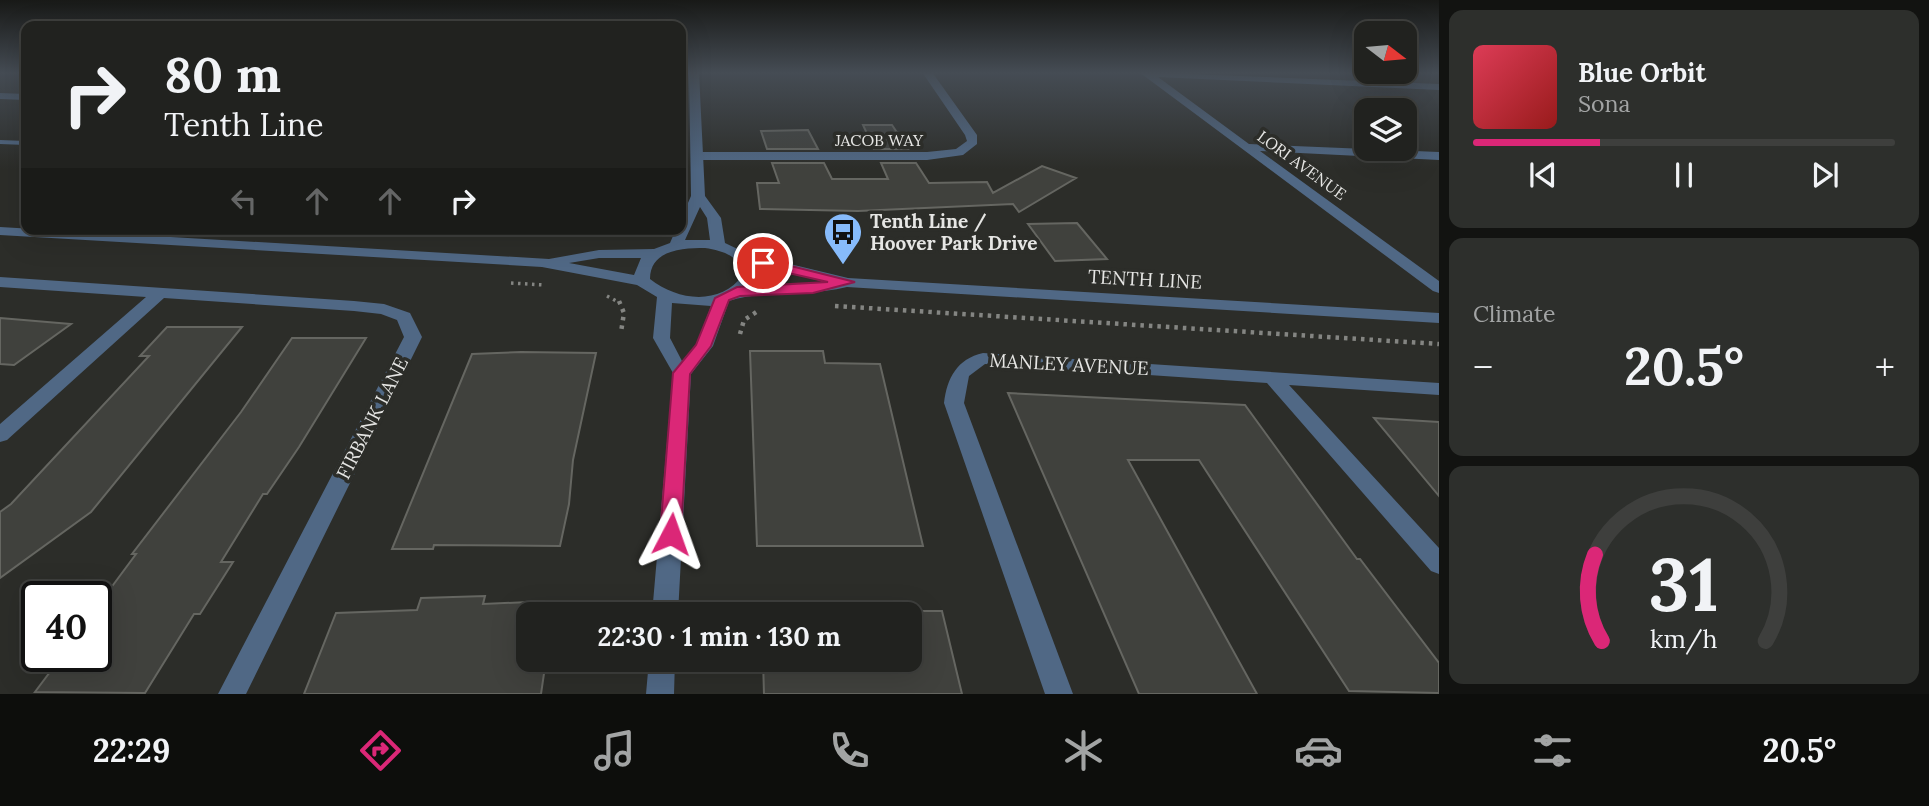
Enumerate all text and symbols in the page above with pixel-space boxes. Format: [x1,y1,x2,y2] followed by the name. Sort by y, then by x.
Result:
[1354,21,1418,84] north arrow
[1354,21,1417,161] map controls
[164,43,281,105] text: 80 m
[49,49,140,140] icon: right
[1578,56,1706,89] text: Blue Orbit
[1578,89,1630,118] text: Sona
[1354,98,1417,161] button: layers
[164,104,324,145] text: Tenth Line
[1254,126,1350,204] street label: LORI AVENUE
[834,130,924,150] street label: JACOB WAY
[1524,156,1562,194] icon: previous
[1665,156,1703,194] icon: pause
[1806,156,1844,194] icon: next
[225,182,263,220] icon: left
[298,182,336,220] icon: ahead
[371,182,409,220] icon: ahead
[444,182,482,220] icon: right
[870,209,1037,255] place label: Tenth Line / Hoover Park Drive
[822,211,864,266] bus stop icon: Tenth Line / Hoover Park Drive
[733,233,793,293] pin
[744,244,782,282] icon: arrive
[1087,264,1203,294] street label: TENTH LINE
[1473,299,1555,328] text: Climate
[1624,333,1744,399] text: 20.5°
[1473,343,1493,391] text: −
[1875,343,1895,391] text: +
[989,348,1149,380] street label: MANLEY AVENUE
[331,353,413,483] street label: FIRBANK LANE
[634,497,708,571] position arrow
[1649,538,1719,631] text: 31
[21,581,112,672] speed limit sign: 40
[597,620,841,653] text: 22:30 · 1 min · 130 m
[1650,623,1718,655] text: km/h
[356,726,405,775] icon: directions
[590,726,639,775] icon: music
[825,726,874,775] icon: phone
[1059,726,1108,775] icon: climate
[1294,726,1343,775] icon: car
[1528,726,1577,775] icon: filters
[93,730,170,771] text: 22:29
[1762,730,1836,771] text: 20.5°

